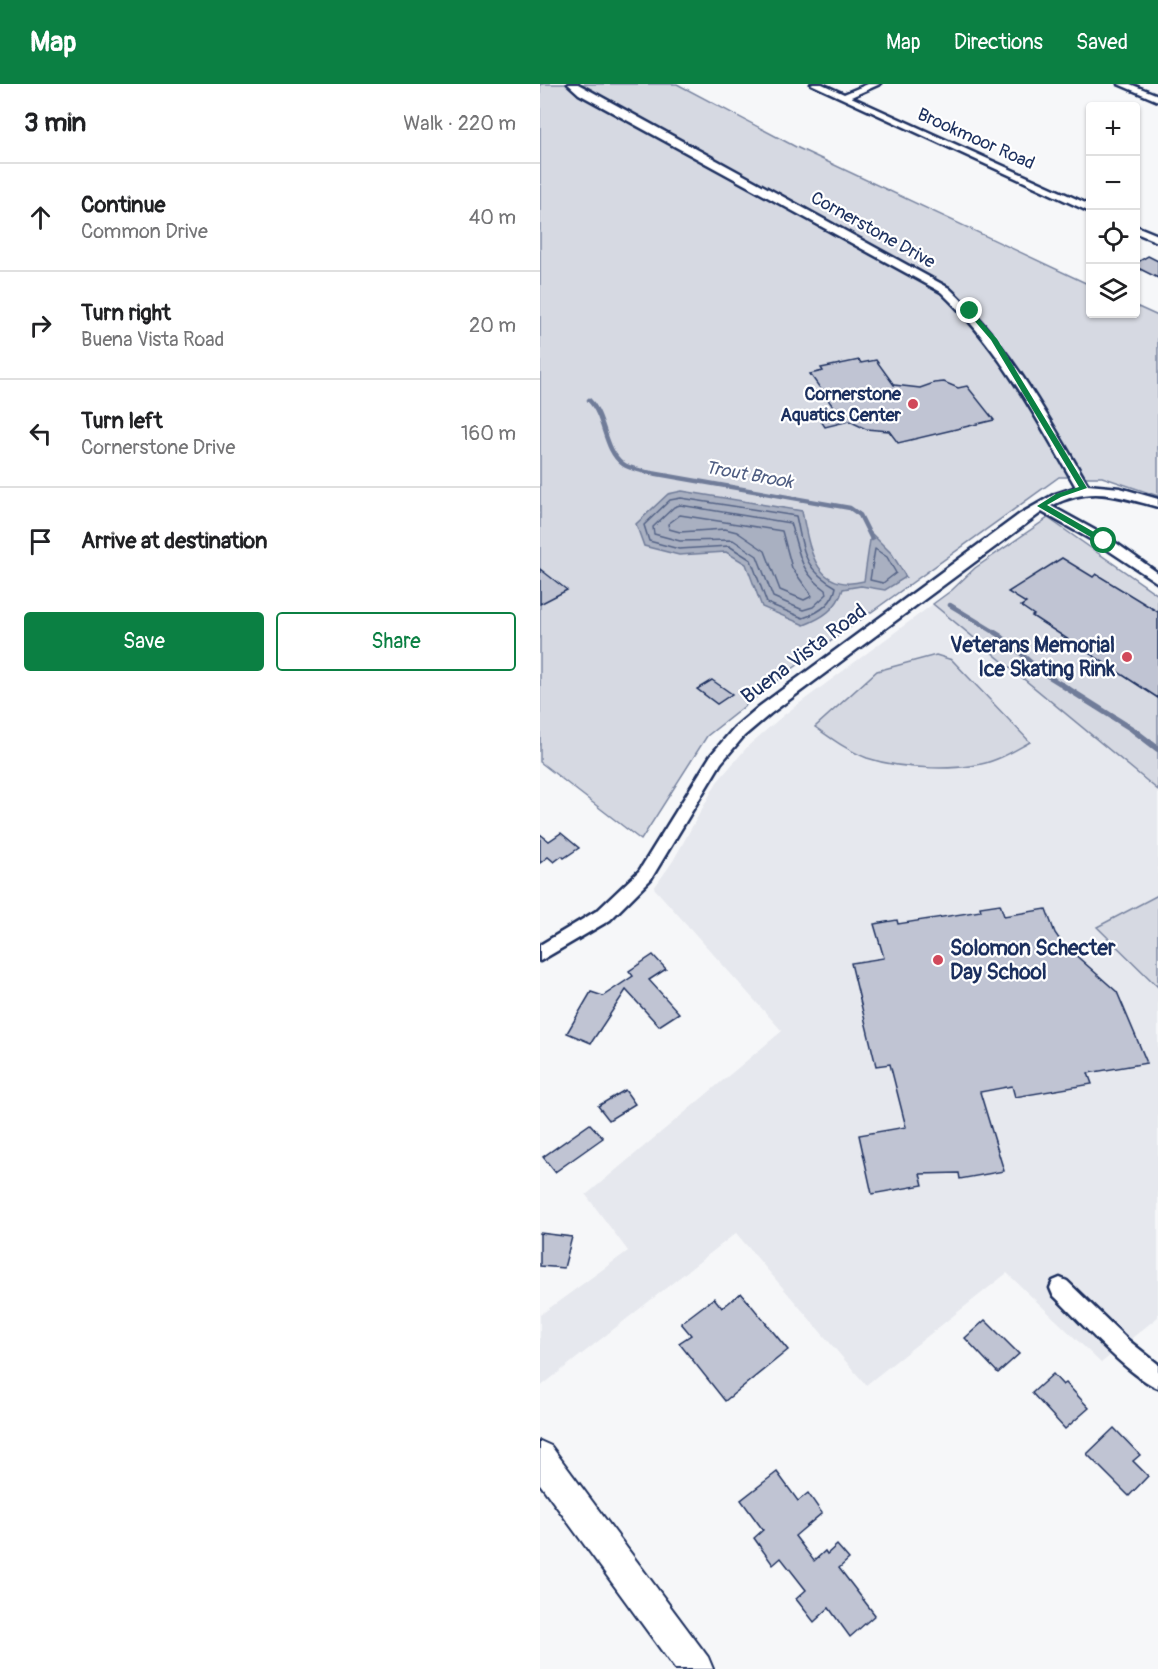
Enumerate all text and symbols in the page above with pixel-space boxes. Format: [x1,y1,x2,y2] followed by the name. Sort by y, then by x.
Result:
[30,25,76,60] text: Map
[886,29,921,56] text: Map
[954,29,1043,56] text: Directions
[1076,29,1128,56] text: Saved
[1086,102,1140,318] map controls
[1086,102,1140,156] button: +
[914,103,1038,175] street label: Brookmoor Road
[24,107,86,139] text: 3 min
[403,111,516,136] text: Walk · 220 m
[1086,156,1140,210] button: −
[807,186,939,274] street label: Cornerstone Drive
[81,191,165,219] text: Continue
[24,201,57,234] icon: ahead
[469,205,516,230] text: 40 m
[1086,210,1140,264] button: locate
[81,219,208,244] text: Common Drive
[1086,264,1140,318] button: layers
[956,297,982,323] route end
[81,299,171,327] text: Turn right
[24,309,57,342] icon: right
[469,313,516,338] text: 20 m
[81,327,224,352] text: Buena Vista Road
[780,383,902,427] place label: Cornerstone Aquatics Center
[906,397,920,411] marker: Cornerstone Aquatics Center
[81,407,163,435] text: Turn left
[24,417,57,450] icon: left
[461,421,516,446] text: 160 m
[81,435,235,460] text: Cornerstone Drive
[703,456,796,494] water label: Trout Brook
[24,525,57,558] icon: arrive
[81,527,267,555] text: Arrive at destination
[1090,527,1116,553] route start
[736,598,872,710] street label: Buena Vista Road
[24,612,264,671] button: Save
[276,612,516,671] button: Share
[950,632,1115,683] place label: Veterans Memorial Ice Skating Rink
[1120,650,1134,664] marker: Veterans Memorial Ice Skating Rink
[950,935,1116,986] place label: Solomon Schecter Day School
[931,953,945,967] marker: Solomon Schecter Day School

